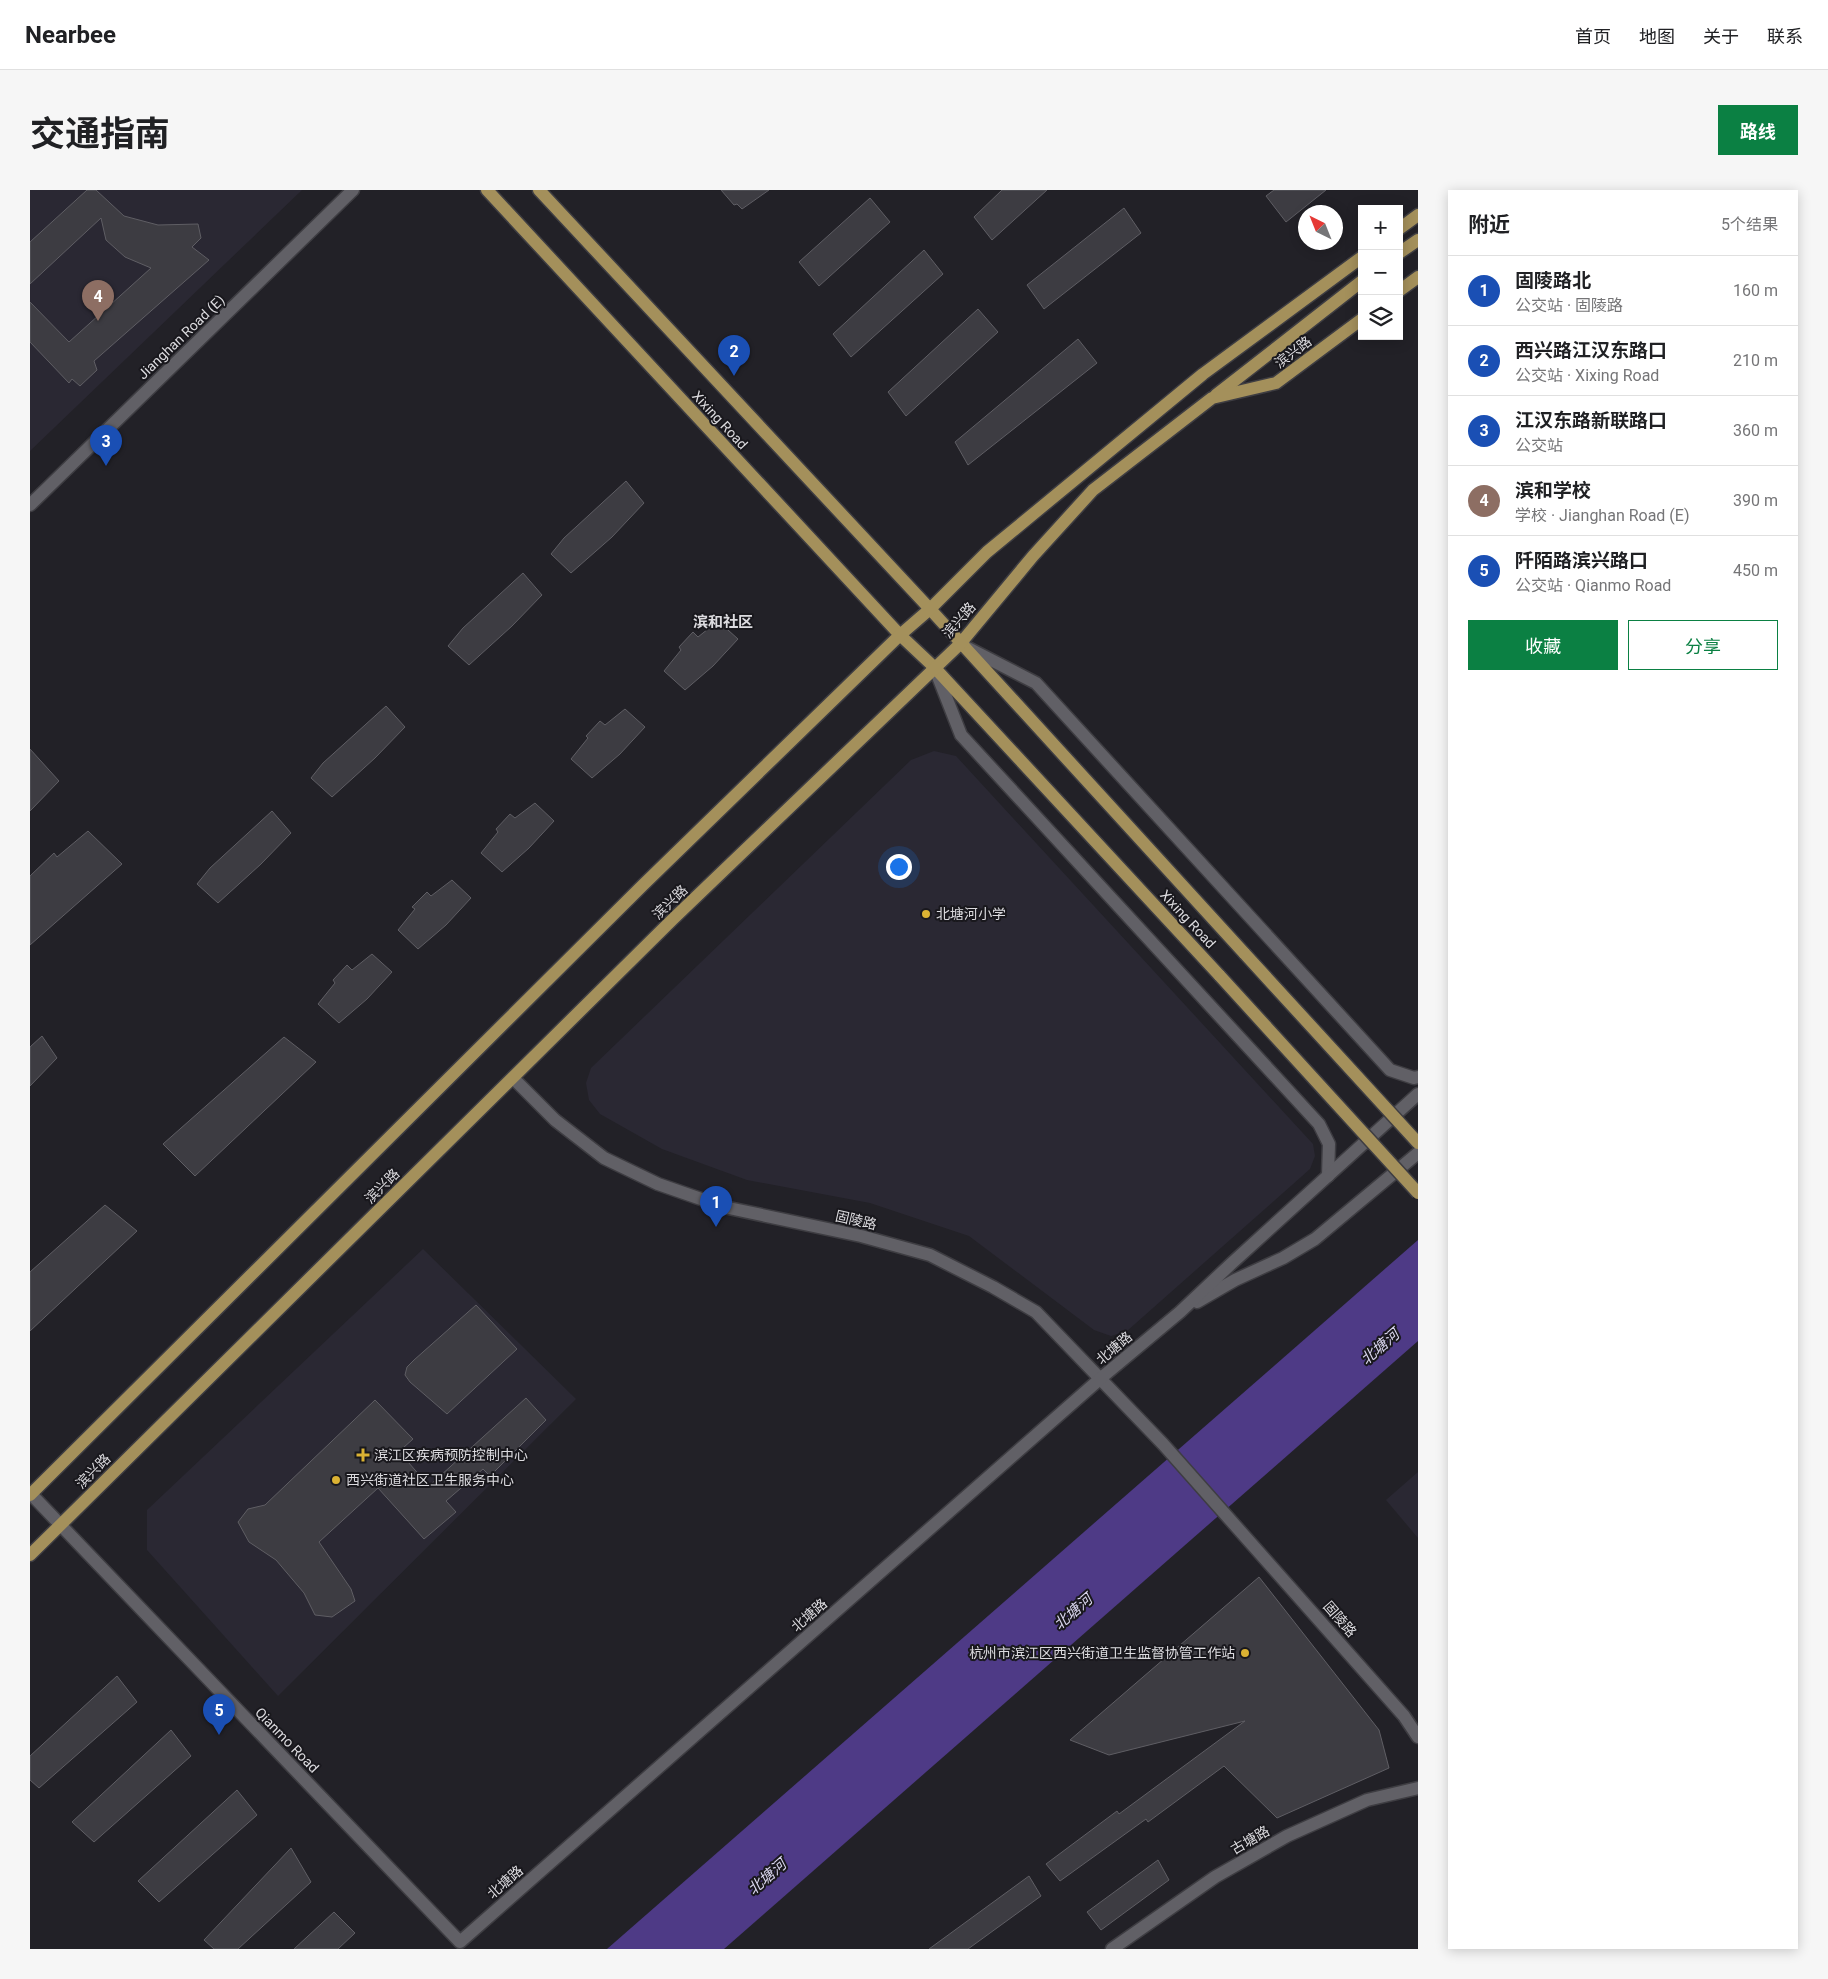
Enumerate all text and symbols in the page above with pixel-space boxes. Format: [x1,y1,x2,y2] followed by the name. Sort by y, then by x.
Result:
[25,21,116,49] text: Nearbee
[1575,26,1611,47] text: 首页
[1639,26,1675,47] text: 地图
[1703,26,1739,47] text: 关于
[1767,26,1803,47] text: 联系
[1718,105,1798,155] button: 路线
[30,114,170,155] text: 交通指南
[1298,205,1343,250] north arrow
[1358,205,1403,340] map controls
[1358,205,1403,250] button: +
[1468,213,1510,237] text: 附近
[1721,215,1778,234] text: 5个结果
[1358,250,1403,295] button: −
[1515,269,1591,292] text: 固陵路北
[82,280,114,321] pin: 4
[1479,281,1489,300] text: 1
[1733,281,1778,300] text: 160 m
[134,292,228,383] street label: Jianghan Road (E)
[1358,295,1403,340] button: layers
[1515,296,1623,315] text: 公交站 · 固陵路
[1271,333,1315,371] street label: 滨兴路
[718,335,750,376] pin: 2
[1515,339,1667,362] text: 西兴路江汉东路口
[1479,351,1489,370] text: 2
[1733,351,1778,370] text: 210 m
[1515,366,1659,385] text: 公交站 · Xixing Road
[689,388,751,452] street label: Xixing Road
[1515,409,1667,432] text: 江汉东路新联路口
[1479,421,1489,440] text: 3
[1733,421,1778,440] text: 360 m
[90,425,122,466] pin: 3
[1515,436,1563,455] text: 公交站
[1515,479,1591,502] text: 滨和学校
[1479,491,1489,510] text: 4
[1733,491,1778,510] text: 390 m
[1515,506,1690,525] text: 学校 · Jianghan Road (E)
[1515,549,1648,572] text: 阡陌路滨兴路口
[1479,561,1489,580] text: 5
[1733,561,1778,580] text: 450 m
[1515,576,1671,595] text: 公交站 · Qianmo Road
[939,599,979,641] street label: 滨兴路
[693,613,753,631] district label: 滨和社区
[1468,620,1618,670] button: 收藏
[1628,620,1778,670] button: 分享
[886,854,912,880] your location
[649,882,691,922] street label: 滨兴路
[1157,887,1219,951] street label: Xixing Road
[936,906,1006,922] place label: 北塘河小学
[920,908,932,920] marker: 北塘河小学
[361,1165,403,1207] street label: 滨兴路
[700,1186,732,1227] pin: 1
[834,1207,878,1233] street label: 固陵路
[1357,1323,1405,1369] water label: 北塘河
[1093,1328,1135,1368] street label: 北塘路
[374,1447,528,1463] place label: 滨江区疾病预防控制中心
[356,1448,370,1462] marker: 滨江区疾病预防控制中心
[72,1450,114,1492] street label: 滨兴路
[346,1472,514,1488] place label: 西兴街道社区卫生服务中心
[330,1474,342,1486] marker: 西兴街道社区卫生服务中心
[1050,1588,1098,1634] water label: 北塘河
[788,1595,830,1635] street label: 北塘路
[1320,1598,1360,1640] street label: 固陵路
[969,1645,1235,1661] place label: 杭州市滨江区西兴街道卫生监督协管工作站
[1239,1647,1251,1659] marker: 杭州市滨江区西兴街道卫生监督协管工作站
[203,1694,235,1735] pin: 5
[252,1704,322,1776] street label: Qianmo Road
[1228,1823,1272,1857] street label: 古塘路
[744,1853,792,1899] water label: 北塘河
[484,1862,526,1902] street label: 北塘路

